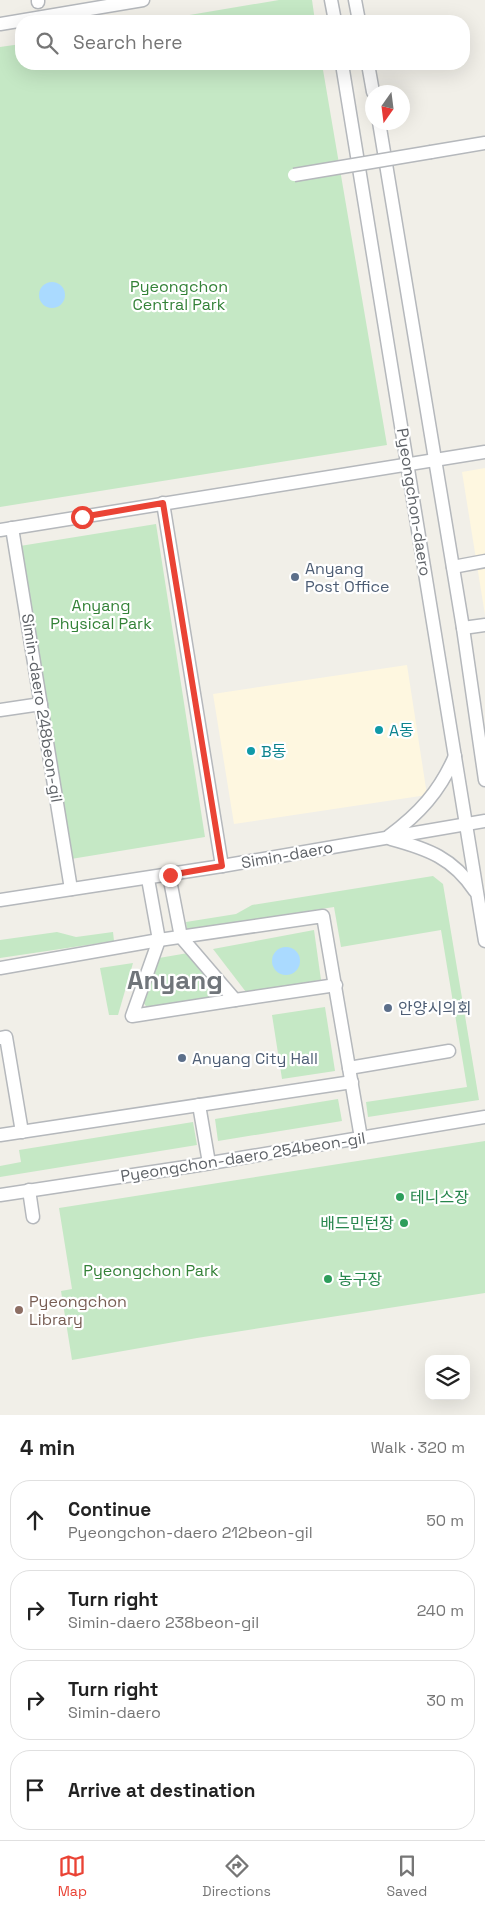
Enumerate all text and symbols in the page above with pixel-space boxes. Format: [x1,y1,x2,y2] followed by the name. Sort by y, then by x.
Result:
[15,15,470,70] search box
[33,29,61,57] icon: search
[73,30,183,55] text: Search here
[365,85,410,130] north arrow
[130,276,228,315] park label: Pyeongchon Central Park
[392,426,436,578] street label: Pyeongchon-daero
[71,506,94,529] route start
[305,558,389,597] place label: Anyang Post Office
[289,571,301,583] marker: Anyang Post Office
[50,595,152,634] park label: Anyang Physical Park
[17,612,67,804] street label: Simin-daero 248beon-gil
[389,720,414,741] place label: A동
[373,724,385,736] marker: A동
[261,741,287,762] place label: B동
[245,745,257,757] marker: B동
[239,837,335,873] street label: Simin-daero
[159,864,182,887] route end
[127,963,223,997] district label: Anyang
[398,998,472,1019] place label: 안양시의회
[382,1002,394,1014] marker: 안양시의회
[192,1048,318,1069] place label: Anyang City Hall
[176,1052,188,1064] marker: Anyang City Hall
[119,1127,367,1187] street label: Pyeongchon-daero 254beon-gil
[410,1187,469,1208] place label: 테니스장
[394,1191,406,1203] marker: 테니스장
[320,1213,394,1234] place label: 배드민턴장
[398,1217,410,1229] marker: 배드민턴장
[83,1260,219,1281] park label: Pyeongchon Park
[338,1269,382,1290] place label: 농구장
[322,1273,334,1285] marker: 농구장
[29,1291,127,1330] place label: Pyeongchon Library
[13,1304,25,1316] marker: Pyeongchon Library
[425,1355,470,1400] map controls
[425,1355,470,1400] button: layers
[20,1434,75,1461] text: 4 min
[371,1437,465,1458] text: Walk · 320 m
[68,1497,151,1522] text: Continue
[21,1506,49,1534] icon: ahead
[426,1510,464,1531] text: 50 m
[68,1522,313,1543] text: Pyeongchon-daero 212beon-gil
[68,1587,158,1612] text: Turn right
[21,1596,49,1624] icon: right
[417,1600,464,1621] text: 240 m
[68,1612,259,1633] text: Simin-daero 238beon-gil
[68,1677,158,1702] text: Turn right
[21,1686,49,1714] icon: right
[426,1690,464,1711] text: 30 m
[68,1702,161,1723] text: Simin-daero
[21,1776,49,1804] icon: arrive
[68,1778,256,1803] text: Arrive at destination
[58,1852,87,1900] tab: Map
[202,1852,271,1900] tab: Directions
[386,1852,427,1900] tab: Saved

